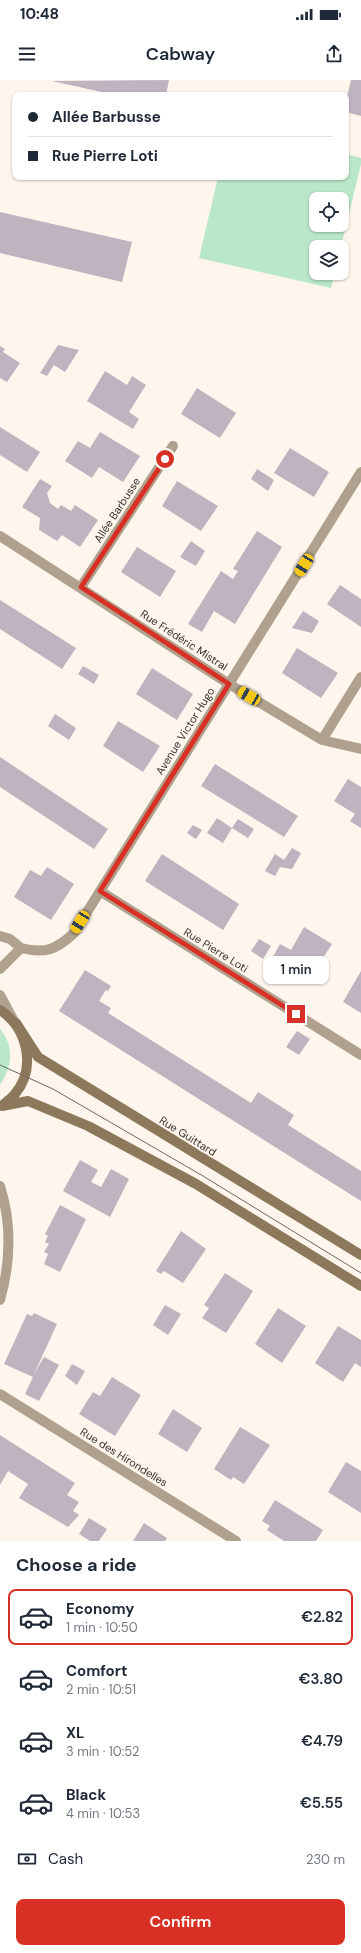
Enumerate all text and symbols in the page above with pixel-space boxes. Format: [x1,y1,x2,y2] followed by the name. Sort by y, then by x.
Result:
[20,4,59,24] text: 10:48
[146,42,215,66] text: Cabway
[16,43,38,65] icon: menu
[323,43,345,65] icon: share
[52,107,161,127] text: Allée Barbusse
[52,146,158,166] text: Rue Pierre Loti
[309,192,349,280] map controls
[309,192,349,232] button: locate
[309,240,349,280] button: layers
[156,450,174,468] route start
[91,475,143,545] street label: Allée Barbusse
[293,552,315,578] car
[138,607,230,673] street label: Rue Frédéric Mistral
[152,685,218,777] street label: Avenue Victor Hugo
[236,685,262,707] car
[69,909,91,935] car
[181,925,251,975] street label: Rue Pierre Loti
[263,956,329,984] callout: 1 min
[280,961,312,978] text: 1 min
[287,1005,305,1023] route end
[157,1113,219,1159] street label: Rue Guittard
[78,1424,170,1490] street label: Rue des Hirondelles
[16,1553,137,1577] text: Choose a ride
[18,1599,54,1635] icon: car
[66,1599,134,1619] text: Economy
[301,1607,343,1627] text: €2.82
[66,1619,138,1636] text: 1 min · 10:50
[18,1661,54,1697] icon: car
[66,1661,127,1681] text: Comfort
[299,1669,343,1689] text: €3.80
[66,1681,136,1698] text: 2 min · 10:51
[18,1723,54,1759] icon: car
[66,1723,84,1743] text: XL
[301,1731,343,1751] text: €4.79
[66,1743,140,1760] text: 3 min · 10:52
[18,1785,54,1821] icon: car
[66,1785,106,1805] text: Black
[300,1793,343,1813] text: €5.55
[66,1805,140,1822] text: 4 min · 10:53
[16,1848,38,1870] icon: cash
[48,1849,83,1869] text: Cash
[306,1851,345,1868] text: 230 m
[16,1899,345,1945] button: Confirm

